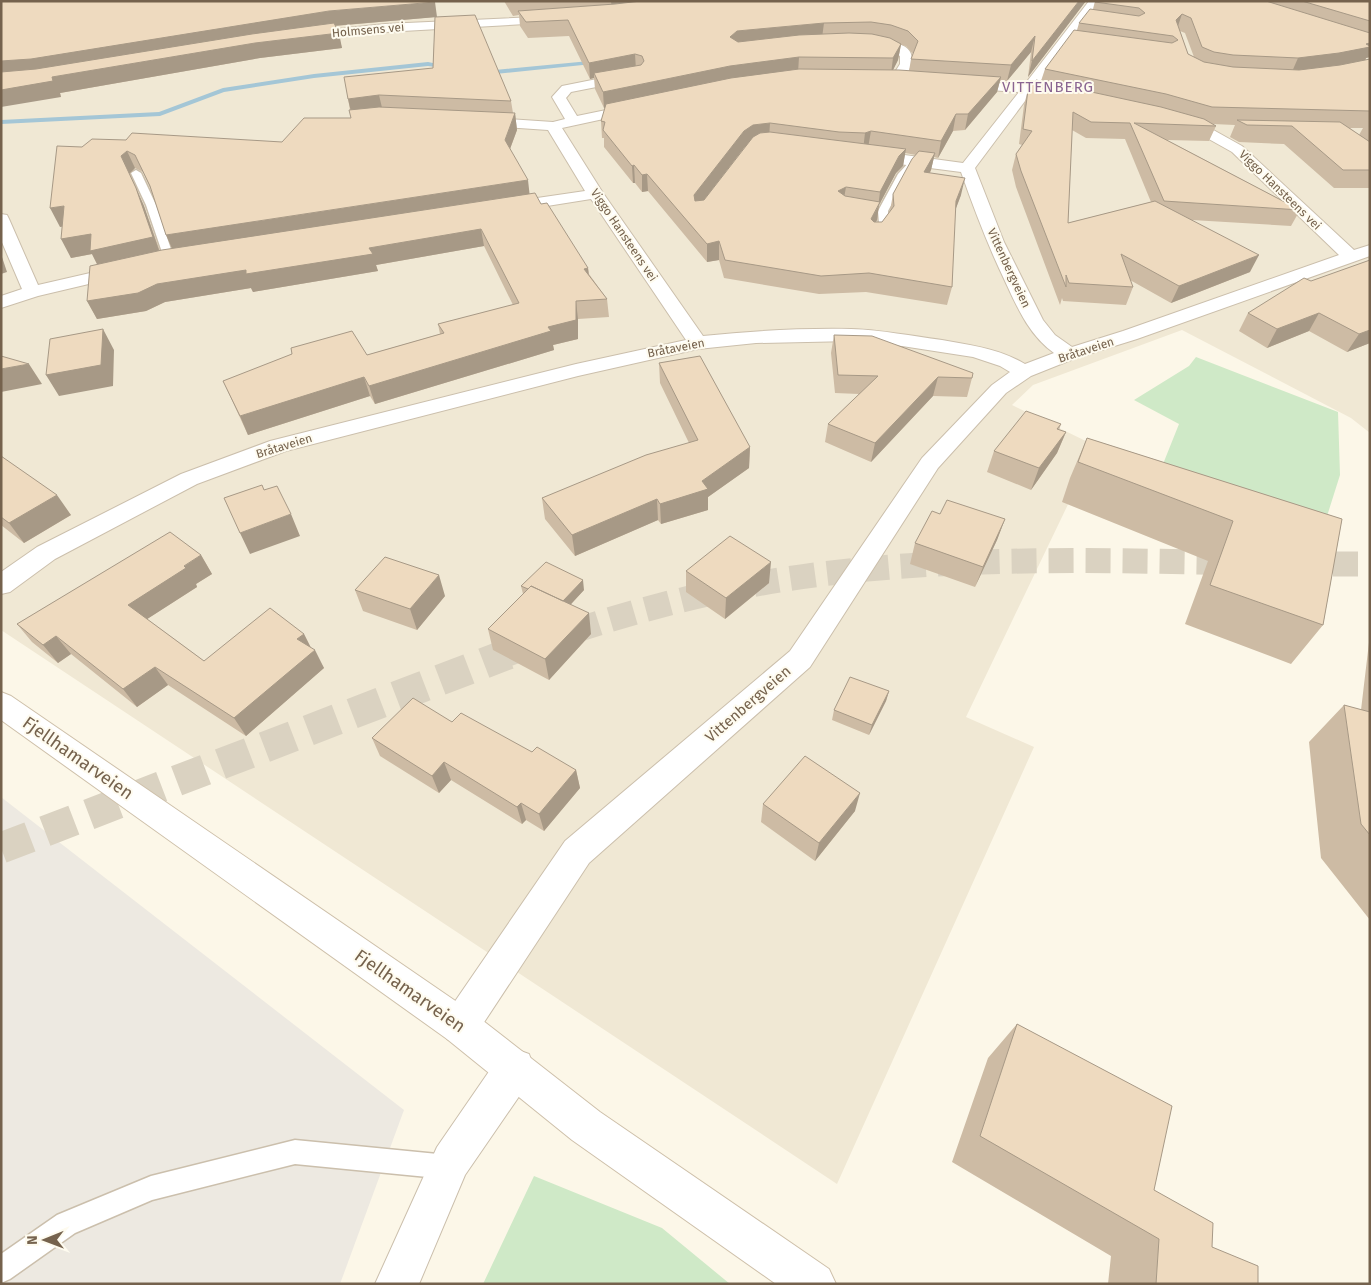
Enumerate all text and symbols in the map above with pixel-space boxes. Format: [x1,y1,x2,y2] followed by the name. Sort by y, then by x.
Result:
[331,20,405,40] street label: Holmsens vei
[1002,78,1094,96] district label: VITTENBERG
[1236,147,1324,233] street label: Viggo Hansteens vei
[588,186,660,284] street label: Viggo Hansteens vei
[985,226,1033,310] street label: Vittenbergveien
[1056,334,1116,366] street label: Bråtaveien
[646,336,706,360] street label: Bråtaveien
[254,431,314,461] street label: Bråtaveien
[702,662,794,746] street label: Vittenbergveien
[18,712,138,804] street label: Fjellhamarveien
[350,945,470,1037] street label: Fjellhamarveien
[20,1215,70,1265] north arrow
[24,1235,41,1245] text: N

